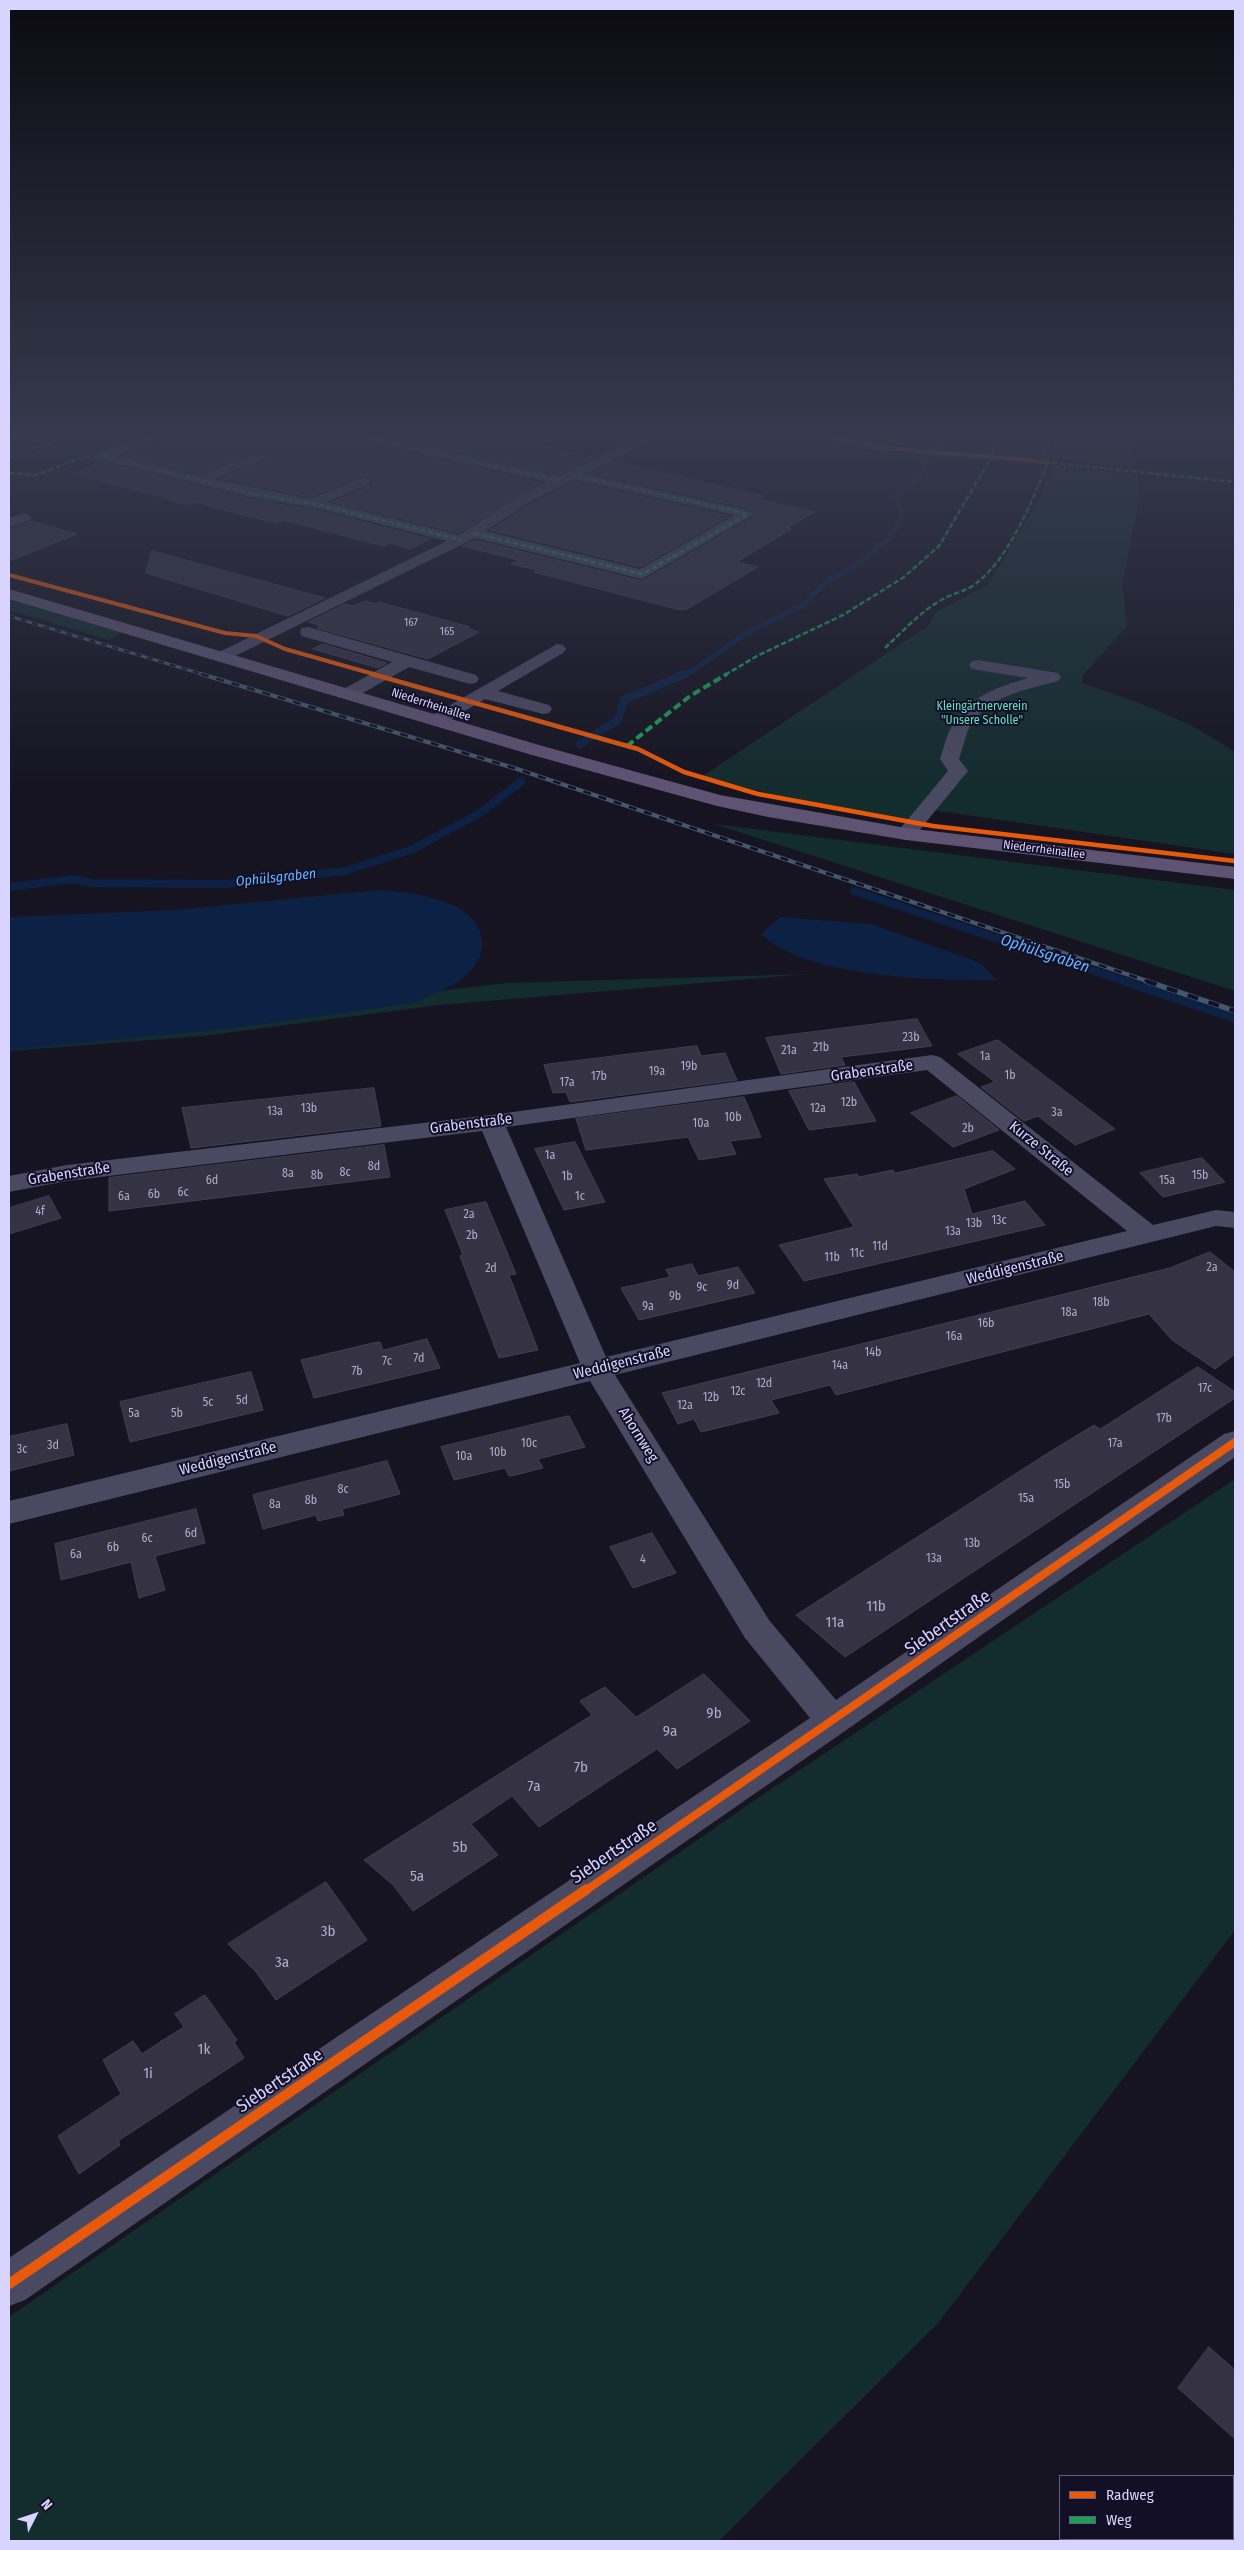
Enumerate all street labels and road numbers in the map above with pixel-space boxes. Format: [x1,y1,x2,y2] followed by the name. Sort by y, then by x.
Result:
[390,685,472,725] street label: Niederrheinallee
[1002,838,1086,862] street label: Niederrheinallee
[830,1056,914,1086] street label: Grabenstraße
[429,1110,513,1138] street label: Grabenstraße
[1005,1118,1077,1180] street label: Kurze Straße
[27,1159,111,1189] street label: Grabenstraße
[965,1247,1065,1289] street label: Weddigenstraße
[572,1342,672,1384] street label: Weddigenstraße
[614,1404,662,1466] street label: Ahornweg
[178,1438,278,1480] street label: Weddigenstraße
[901,1586,995,1660] street label: Siebertstraße
[567,1815,661,1889] street label: Siebertstraße
[233,2044,327,2118] street label: Siebertstraße

